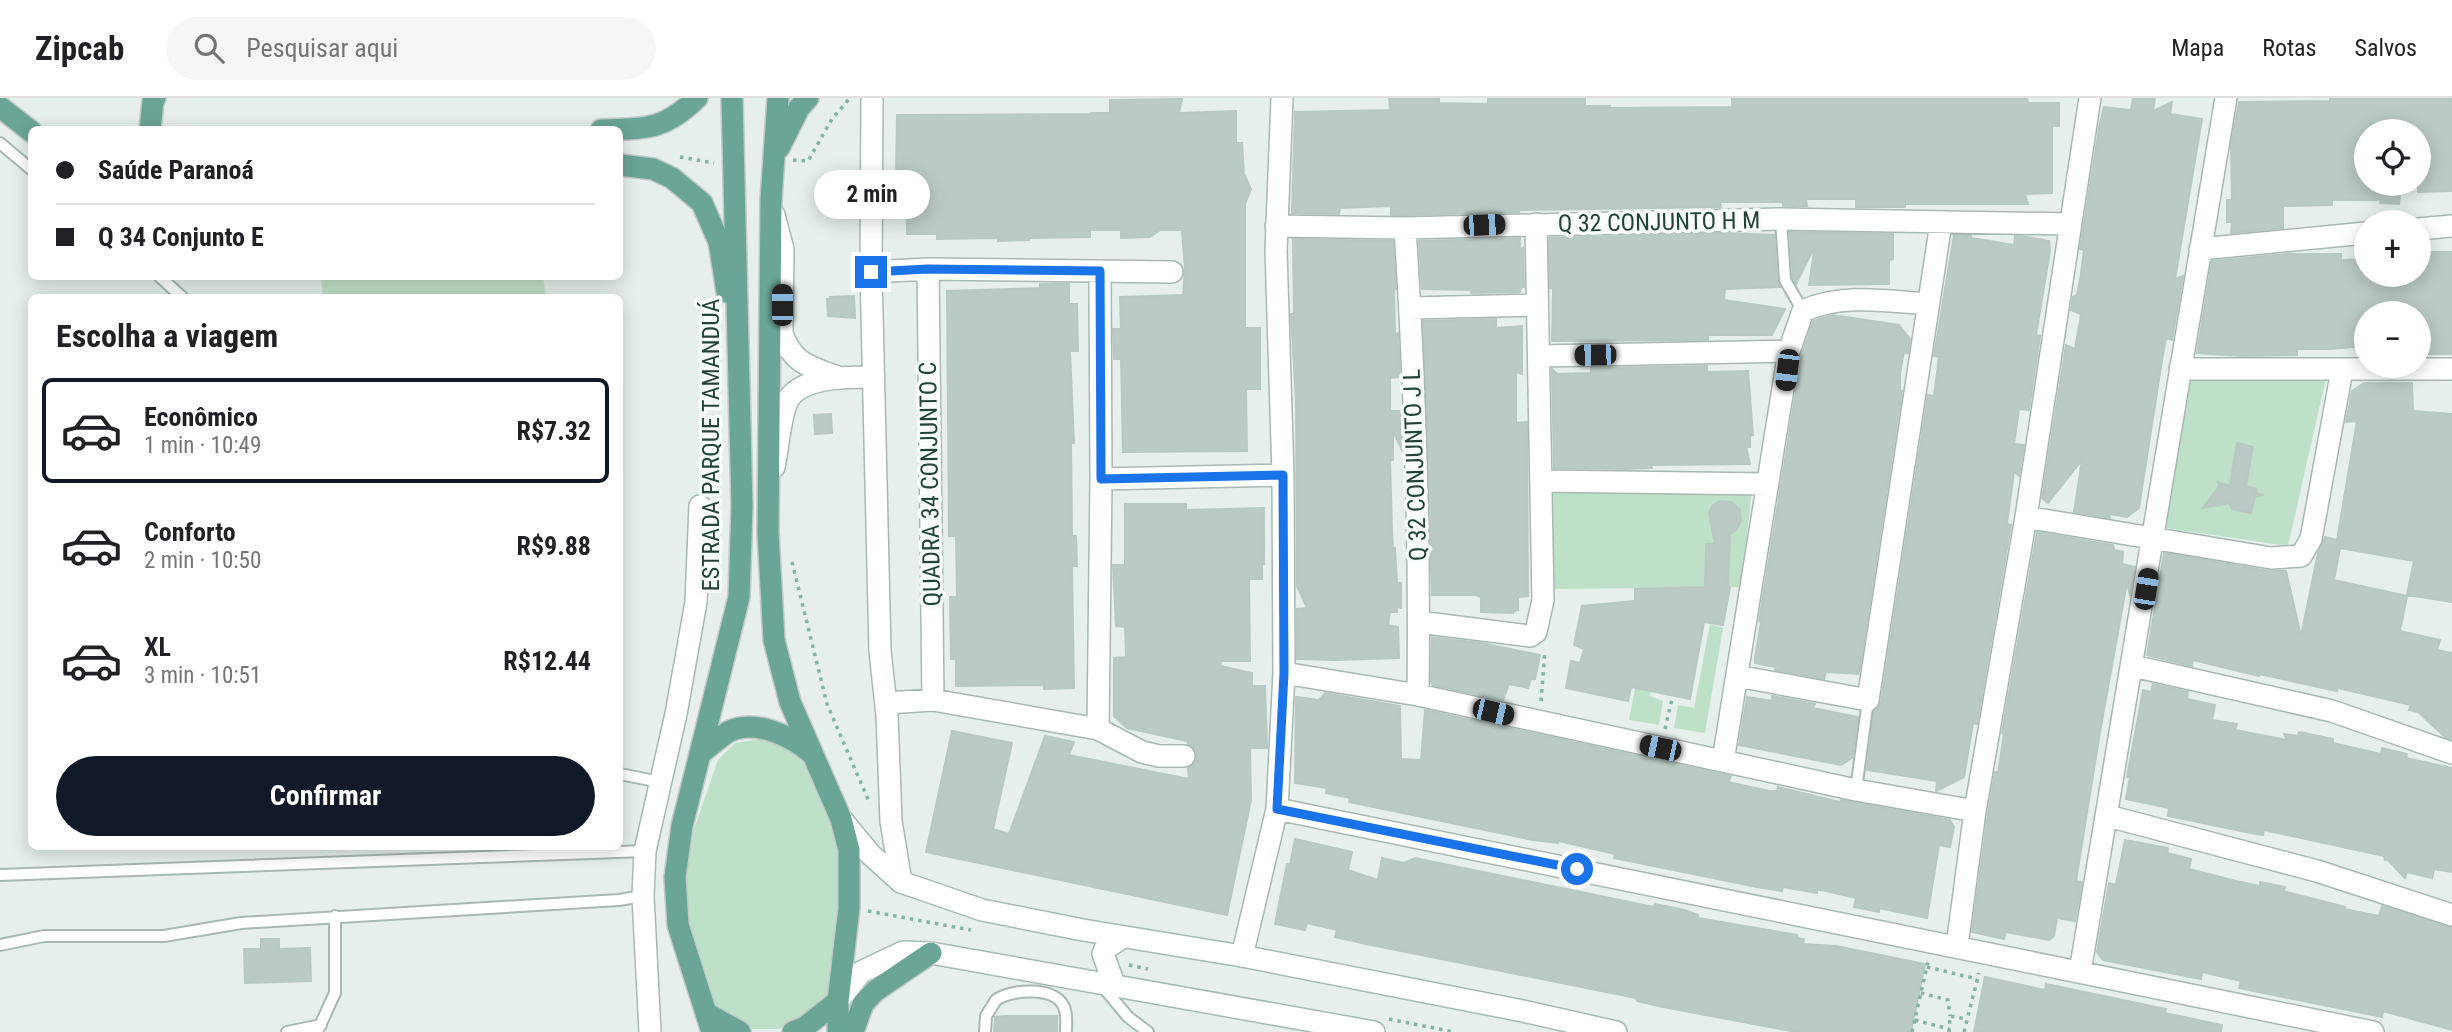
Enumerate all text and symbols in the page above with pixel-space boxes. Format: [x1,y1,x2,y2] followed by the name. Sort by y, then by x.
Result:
[166,17,656,80] search box
[35,29,124,68] text: Zipcab
[190,29,228,67] icon: search
[246,33,398,63] text: Pesquisar aqui
[2171,34,2224,62] text: Mapa
[2262,34,2316,62] text: Rotas
[2354,34,2417,62] text: Salvos
[2354,119,2431,378] map controls
[2354,119,2431,196] button: locate
[98,155,254,185] text: Saúde Paranoá
[813,170,929,220] callout: 2 min
[846,181,898,208] text: 2 min
[1558,206,1760,238] street label: Q 32 CONJUNTO H M
[2354,210,2431,287] button: +
[1463,214,1506,236] car
[98,222,264,252] text: Q 34 Conjunto E
[855,256,887,288] route end
[772,284,793,326] car
[697,299,725,591] street label: ESTRADA PARQUE TAMANDUÁ
[2354,301,2431,378] button: −
[56,317,278,355] text: Escolha a viagem
[1574,344,1617,366] car
[1775,348,1800,392] car
[914,361,946,607] street label: QUADRA 34 CONJUNTO C
[1398,368,1432,562] street label: Q 32 CONJUNTO J L
[60,399,123,462] icon: car
[144,402,258,432] text: Econômico
[517,416,591,446] text: R$7.32
[144,432,261,459] text: 1 min · 10:49
[60,514,123,577] icon: car
[144,517,236,547] text: Conforto
[517,531,591,561] text: R$9.88
[144,547,261,574] text: 2 min · 10:50
[2133,567,2160,611] car
[60,629,123,692] icon: car
[144,632,171,662] text: XL
[503,646,591,676] text: R$12.44
[144,662,261,689] text: 3 min · 10:51
[1471,697,1516,727] car
[1638,733,1683,763] car
[56,756,595,836] button: Confirmar
[1561,853,1593,885] route start

